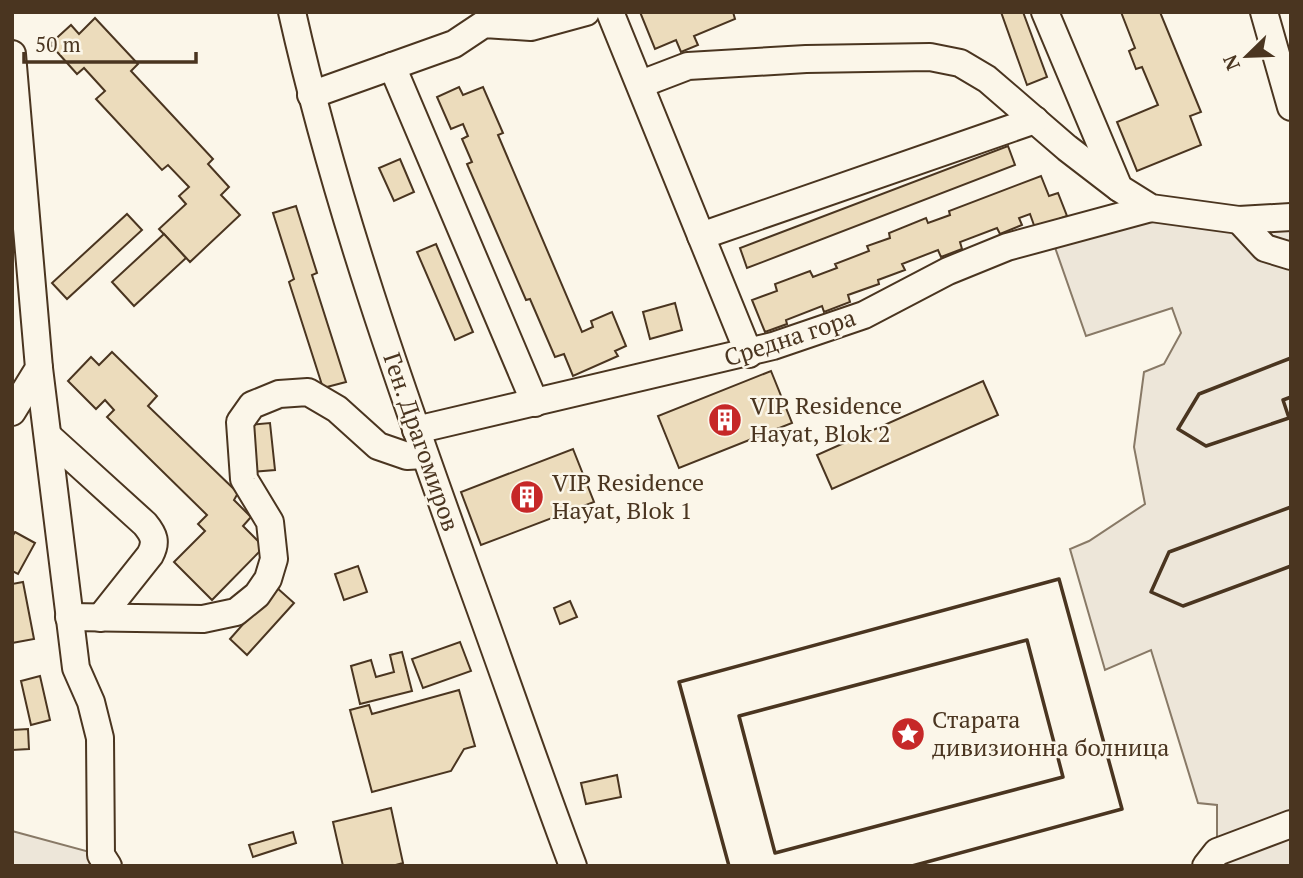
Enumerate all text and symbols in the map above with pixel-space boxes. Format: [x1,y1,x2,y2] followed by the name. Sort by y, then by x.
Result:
[24,21,196,65] scale bar
[1212,21,1282,91] north arrow
[35,30,81,58] text: 50 m
[1216,51,1245,74] text: N
[720,301,859,373] street label: Средна гора
[376,348,467,535] street label: Ген. Драгомиров
[750,389,902,449] place label: VIP Residence Hayat, Blok 2
[706,401,744,439] building icon: VIP Residence Hayat, Blok 2
[552,466,704,526] place label: VIP Residence Hayat, Blok 1
[508,478,546,516] building icon: VIP Residence Hayat, Blok 1
[932,703,1169,763] place label: Старата дивизионна болница
[889,715,927,753] place icon: Старата дивизионна болница

